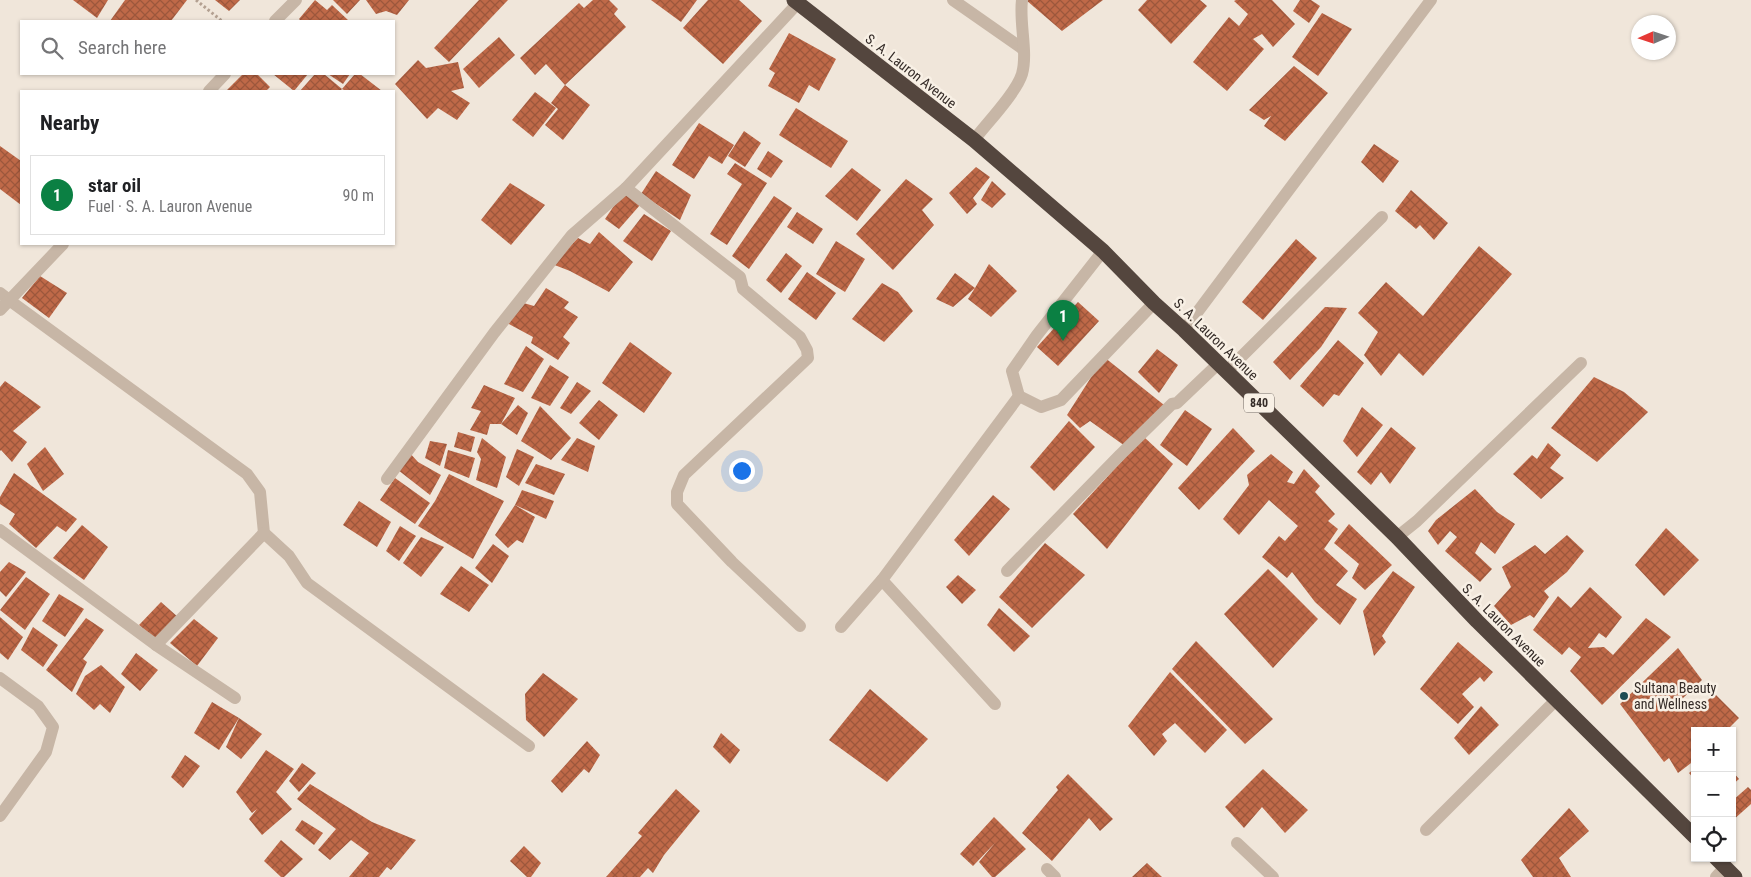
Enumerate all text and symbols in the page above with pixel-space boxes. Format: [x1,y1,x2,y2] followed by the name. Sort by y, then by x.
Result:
[1631,15,1676,60] north arrow
[20,20,395,75] search box
[862,31,960,112] street label: S. A. Lauron Avenue
[38,34,66,62] icon: search
[78,36,166,59] text: Search here
[40,111,99,135] text: Nearby
[88,174,141,197] text: star oil
[53,186,61,205] text: 1
[342,186,374,205] text: 90 m
[88,197,252,216] text: Fuel · S. A. Lauron Avenue
[1171,295,1262,384] street label: S. A. Lauron Avenue
[1047,300,1079,341] pin: 1
[1244,393,1274,412] road number: 840
[729,458,755,484] your location
[1459,580,1549,670] street label: S. A. Lauron Avenue
[1634,680,1717,712] place label: Sultana Beauty and Wellness
[1618,690,1630,702] marker: Sultana Beauty and Wellness
[1691,727,1736,862] map controls
[1691,727,1736,772] button: +
[1691,772,1736,817] button: −
[1691,817,1736,862] button: locate

